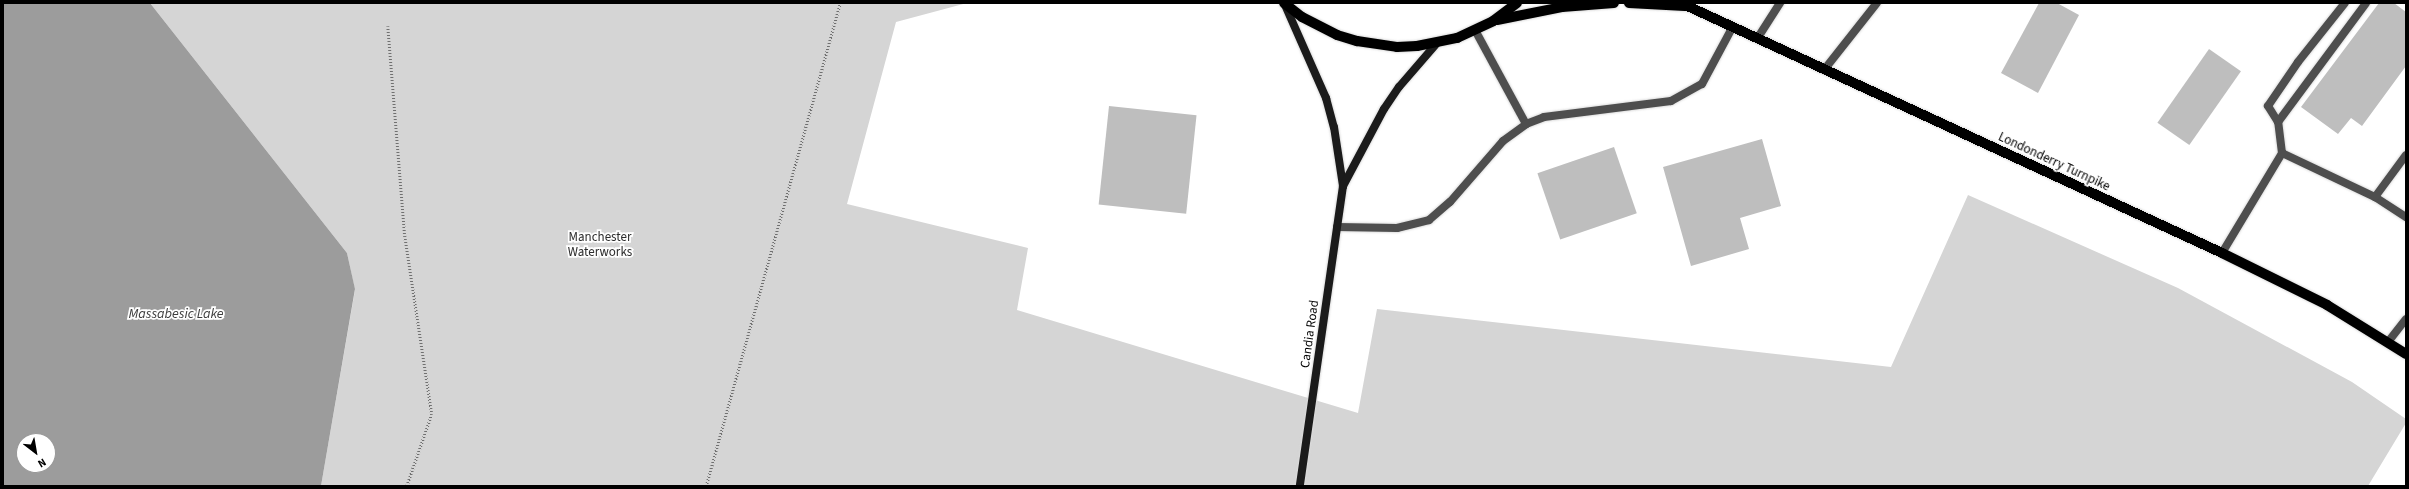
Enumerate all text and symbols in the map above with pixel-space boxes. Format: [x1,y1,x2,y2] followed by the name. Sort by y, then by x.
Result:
[1996,129,2112,195] street label: Londonderry Turnpike
[568,230,632,261] park label: Manchester Waterworks
[1298,299,1322,369] street label: Candia Road
[128,306,224,322] water label: Massabesic Lake
[16,433,56,473] north arrow
[35,455,49,471] text: N

